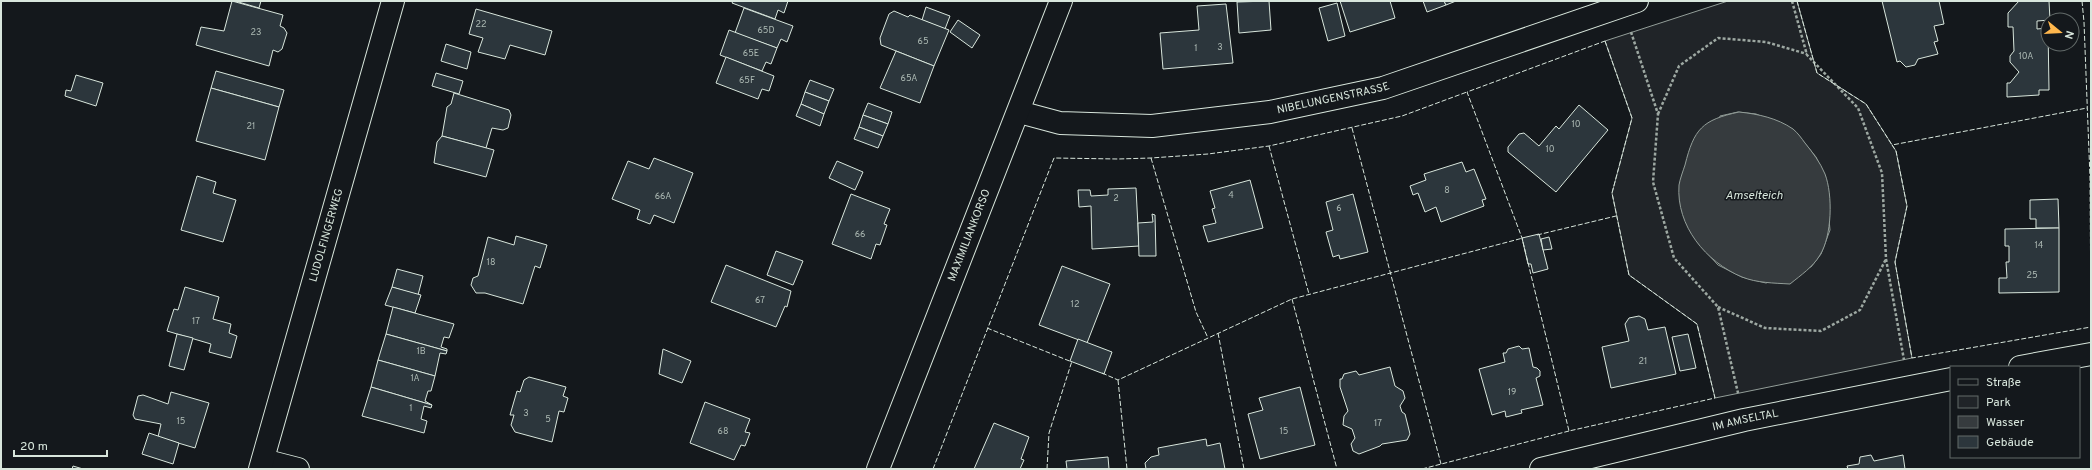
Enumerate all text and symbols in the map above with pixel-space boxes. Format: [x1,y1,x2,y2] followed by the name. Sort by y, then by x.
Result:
[2040,12,2080,52] north arrow
[475,19,487,30] house number: 22
[757,25,775,36] house number: 65D
[251,27,261,38] house number: 23
[2061,29,2076,41] text: N
[918,36,928,47] house number: 65
[1217,42,1223,53] house number: 3
[1194,43,1198,54] house number: 1
[743,48,759,59] house number: 65E
[2019,51,2033,62] house number: 10A
[901,73,917,84] house number: 65A
[739,75,755,86] house number: 65F
[1276,79,1391,117] street label: NIBELUNGENSTRASSE
[1571,119,1581,130] house number: 10
[247,121,255,132] house number: 21
[1545,144,1555,155] house number: 10
[1444,185,1450,196] house number: 8
[306,187,346,284] street label: LUDOLFINGERWEG
[945,187,994,283] street label: MAXIMILIANKORSO
[1725,188,1783,204] water label: Amselteich
[1228,190,1234,201] house number: 4
[655,191,671,202] house number: 66A
[1113,193,1119,204] house number: 2
[1336,203,1342,214] house number: 6
[855,229,865,240] house number: 66
[2035,240,2044,251] house number: 14
[487,257,495,268] house number: 18
[2026,270,2038,281] house number: 25
[755,295,765,306] house number: 67
[1071,299,1079,310] house number: 12
[192,316,200,327] house number: 17
[416,346,426,357] house number: 1B
[1639,356,1647,367] house number: 21
[1950,366,2080,458] legend
[410,373,420,384] house number: 1A
[1986,375,2021,391] text: Straße
[1508,387,1516,398] house number: 19
[1986,395,2011,411] text: Park
[409,403,413,414] house number: 1
[1711,406,1779,434] street label: IM AMSELTAL
[523,408,529,419] house number: 3
[545,414,551,425] house number: 5
[1986,415,2025,431] text: Wasser
[177,416,185,427] house number: 15
[1374,418,1382,429] house number: 17
[718,426,728,437] house number: 68
[1280,426,1288,437] house number: 15
[14,432,107,458] scale bar
[1986,435,2034,451] text: Gebäude
[20,439,48,455] text: 20 m

